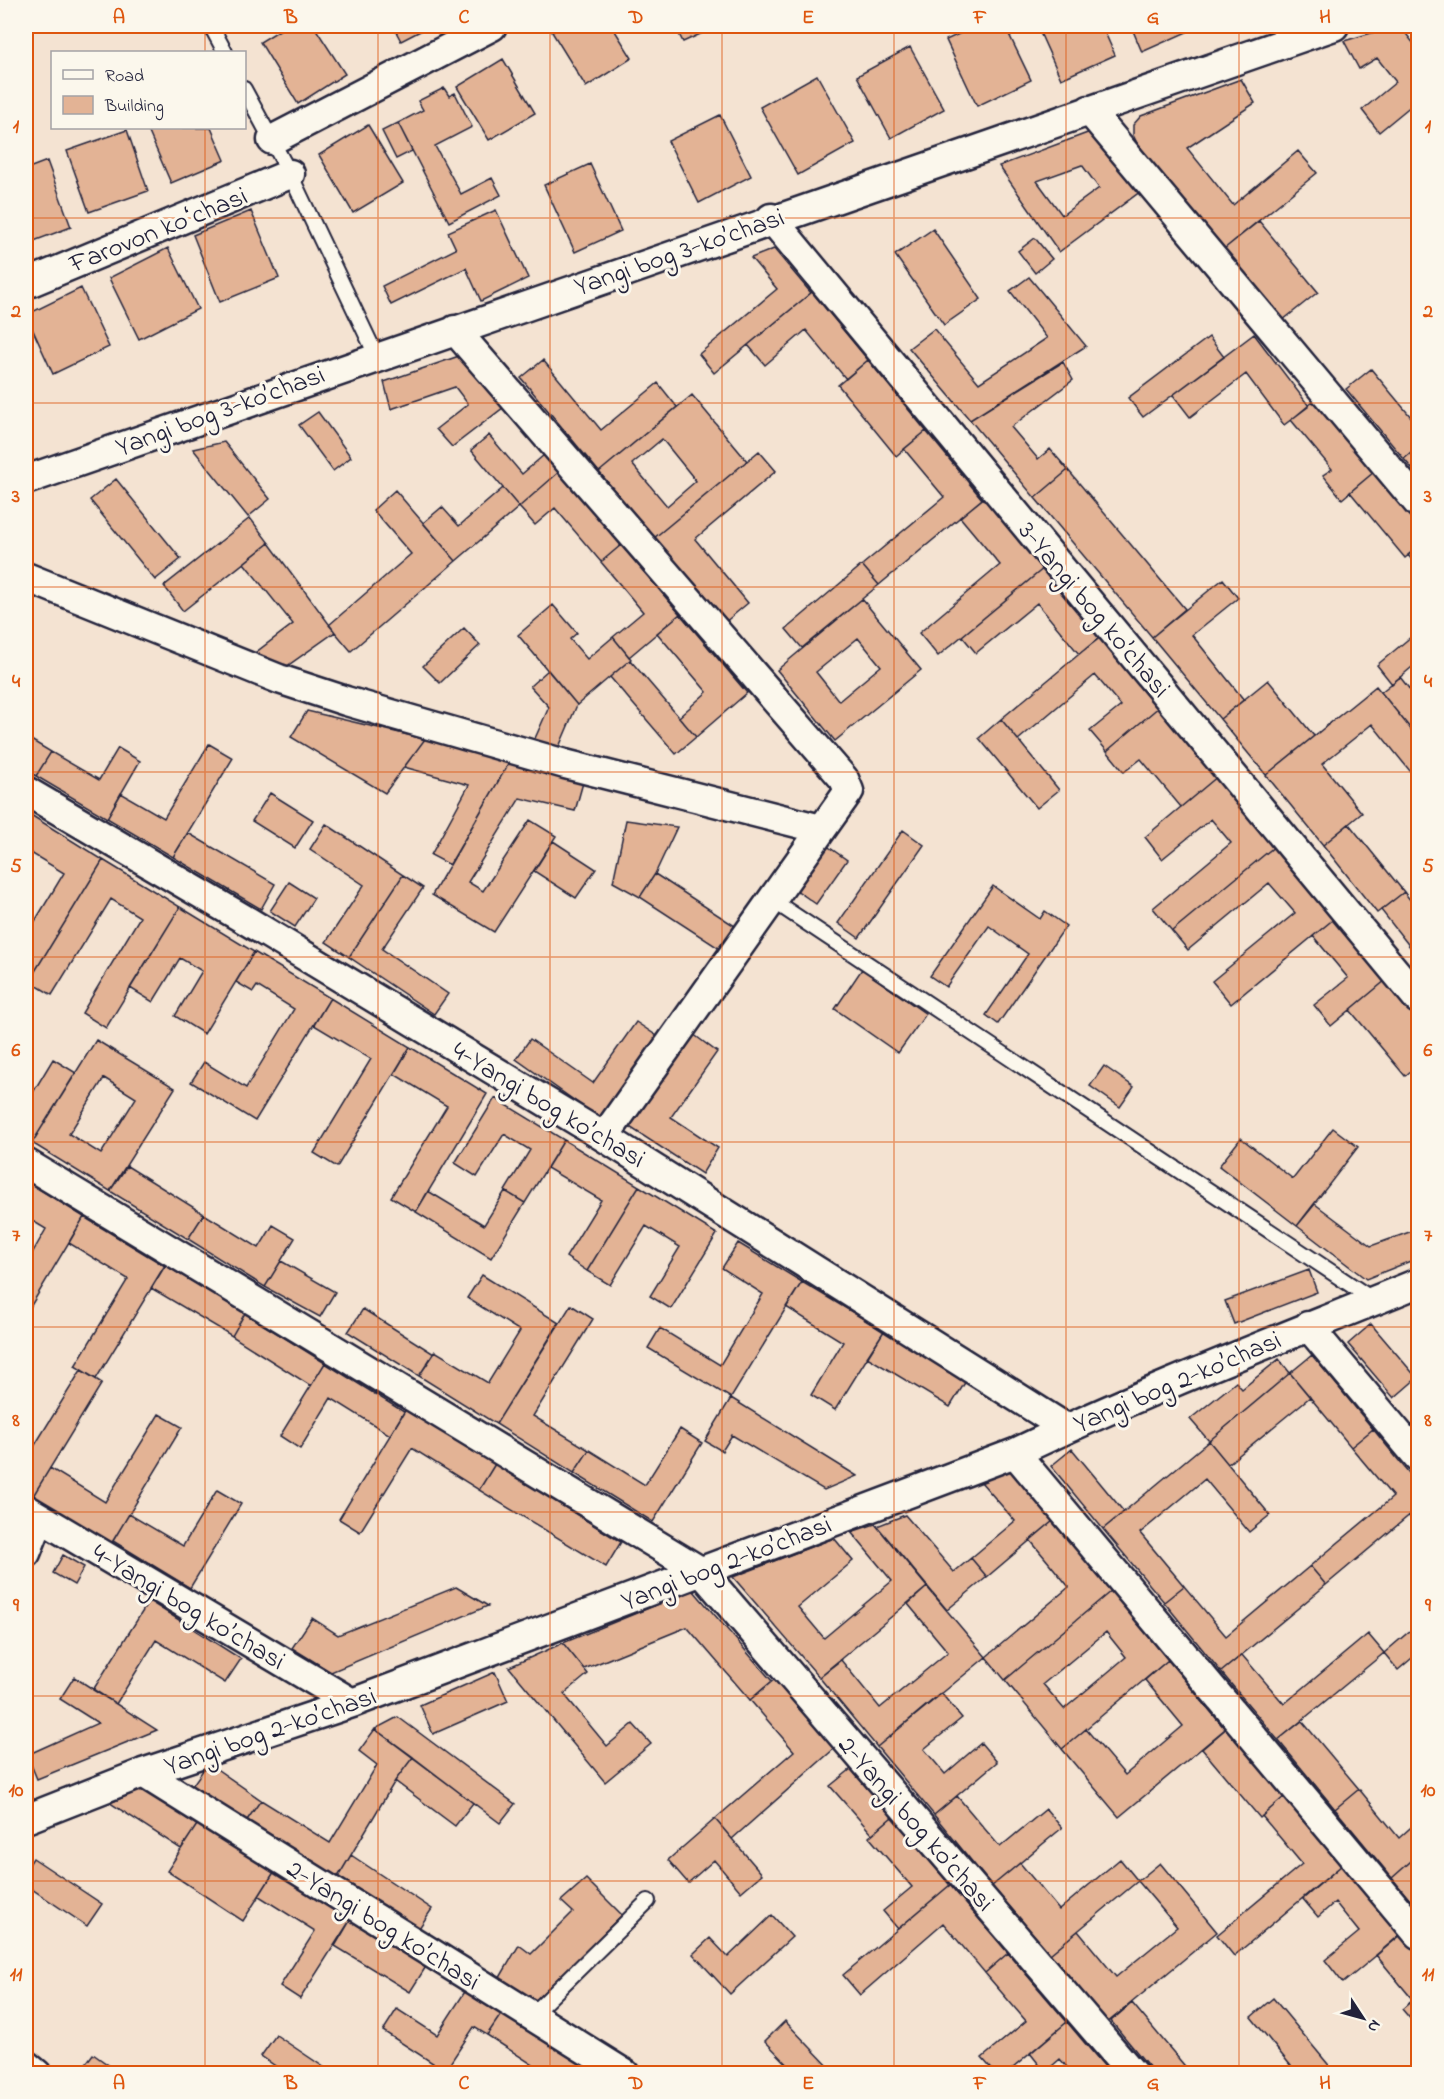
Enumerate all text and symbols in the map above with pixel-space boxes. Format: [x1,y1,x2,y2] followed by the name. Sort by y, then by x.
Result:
[113,4,125,33] text: A
[283,4,298,33] text: B
[459,4,470,33] text: C
[628,4,643,33] text: D
[802,4,814,33] text: E
[973,4,987,33] text: F
[1147,4,1160,33] text: G
[1319,4,1331,33] text: H
[51,51,246,129] legend
[105,64,144,90] text: Road
[104,94,164,121] text: Building
[13,113,20,142] text: 1
[1425,113,1432,142] text: 1
[63,178,254,285] street label: Farovon koʻchasi
[570,199,790,308] street label: Yangi bog 3-koʼchasi
[10,298,21,327] text: 2
[1422,298,1433,327] text: 2
[111,356,331,468] street label: Yangi bog 3-koʼchasi
[11,483,20,512] text: 3
[1423,483,1432,512] text: 3
[1007,514,1179,707] street label: 3-Yangi bog koʼchasi
[12,668,21,697] text: 4
[1424,668,1433,697] text: 4
[10,853,22,882] text: 5
[1422,853,1434,882] text: 5
[443,1033,652,1179] street label: 4-Yangi bog koʼchasi
[12,1037,21,1066] text: 6
[1424,1037,1433,1066] text: 6
[12,1222,21,1251] text: 7
[1424,1222,1433,1251] text: 7
[1068,1322,1288,1445] street label: Yangi bog 2-koʼchasi
[11,1407,20,1436] text: 8
[1423,1407,1432,1436] text: 8
[616,1506,838,1622] street label: Yangi bog 2-koʼchasi
[83,1535,292,1681] street label: 4-Yangi bog koʼchasi
[12,1592,20,1621] text: 9
[1424,1592,1432,1621] text: 9
[159,1678,382,1787] street label: Yangi bog 2-koʼchasi
[828,1728,1003,1921] street label: 2-Yangi bog koʼchasi
[9,1777,24,1806] text: 10
[1421,1777,1436,1806] text: 10
[278,1851,487,2002] street label: 2-Yangi bog koʼchasi
[10,1961,23,1990] text: 11
[1422,1961,1435,1990] text: 11
[1333,1988,1393,2048] north arrow
[1361,2014,1386,2037] text: N
[113,2070,125,2099] text: A
[283,2070,298,2099] text: B
[459,2070,470,2099] text: C
[628,2070,643,2099] text: D
[802,2070,814,2099] text: E
[973,2070,987,2099] text: F
[1147,2070,1160,2099] text: G
[1319,2070,1331,2099] text: H

